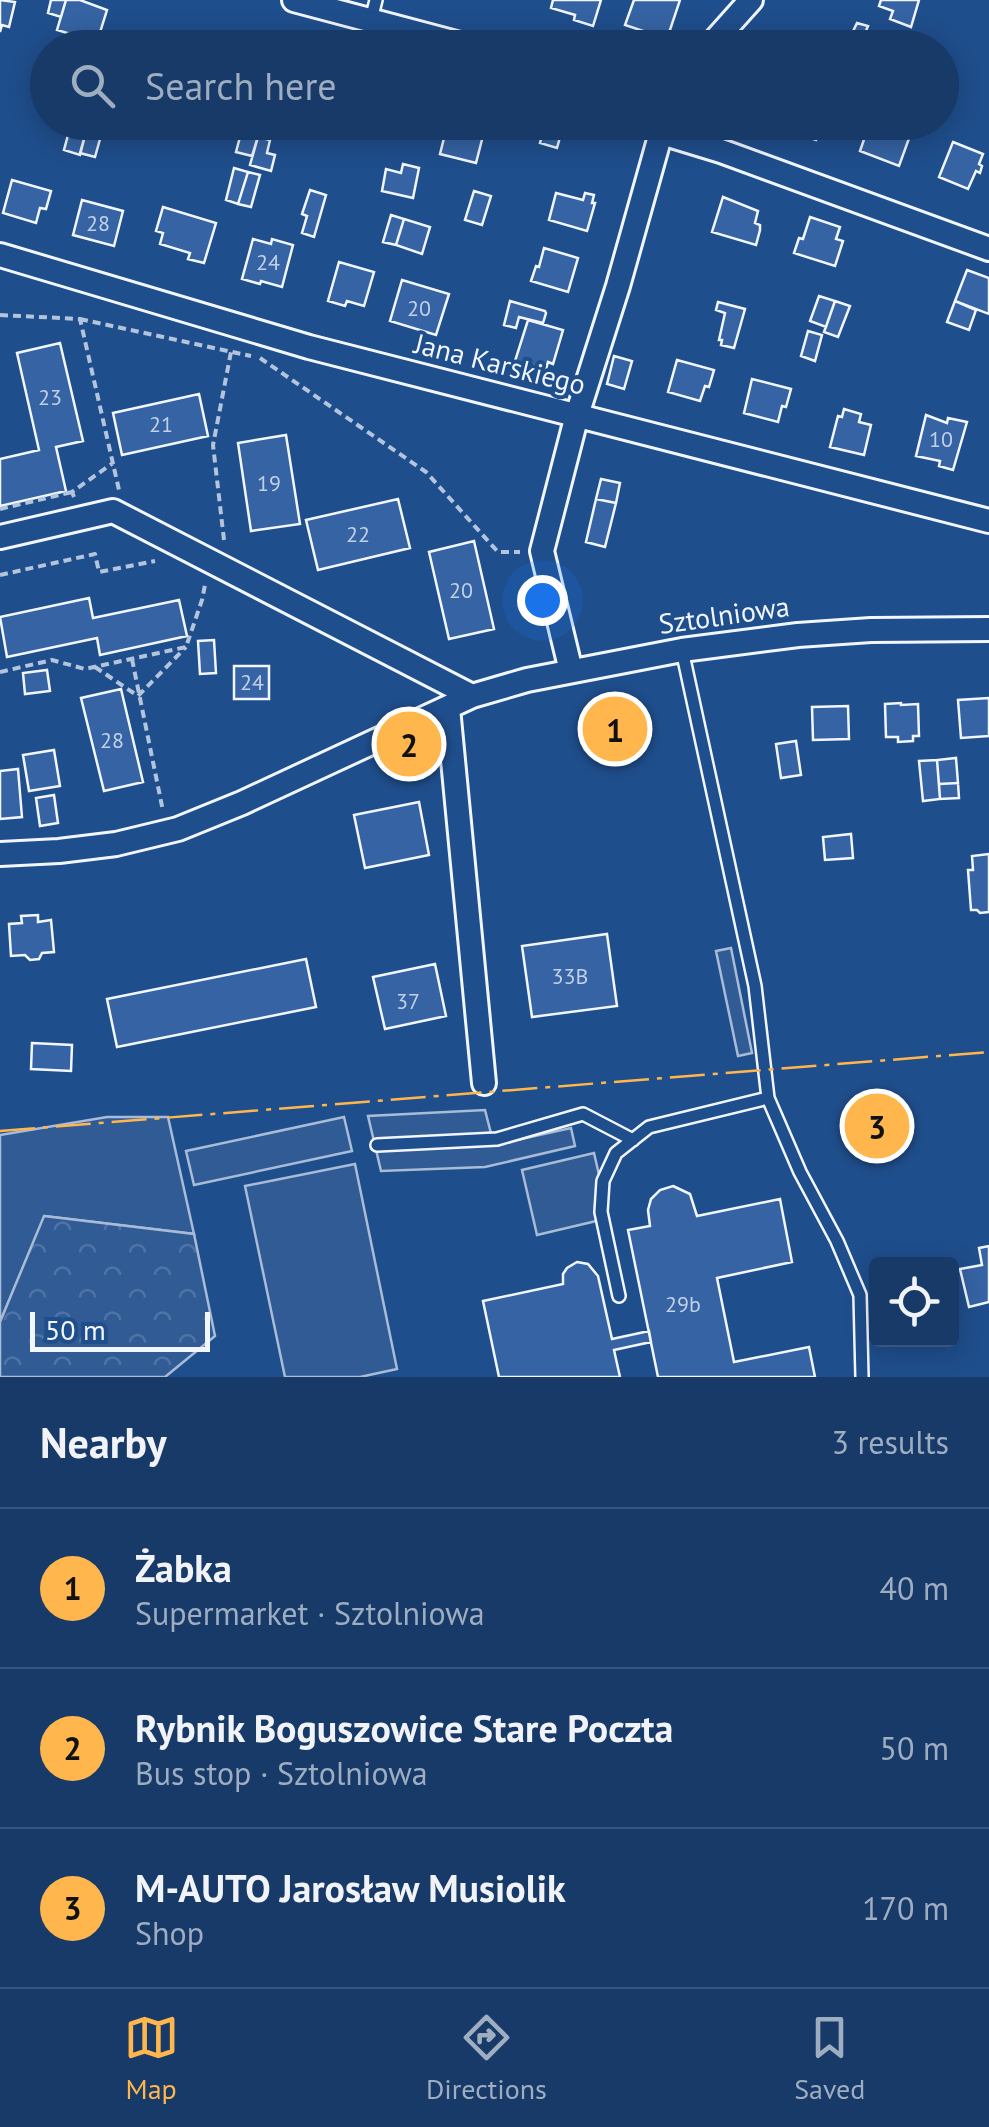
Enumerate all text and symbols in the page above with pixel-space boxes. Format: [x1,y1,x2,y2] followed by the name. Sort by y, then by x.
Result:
[30,30,959,140] search box
[65,58,120,113] icon: search
[145,61,337,110] text: Search here
[86,209,110,237] house number: 28
[256,248,280,276] house number: 24
[407,294,431,322] house number: 20
[410,324,590,403] street label: Jana Karskiego
[38,383,62,411] house number: 23
[149,410,173,438] house number: 21
[929,425,953,453] house number: 10
[257,469,281,497] house number: 19
[346,520,370,548] house number: 22
[517,575,568,626] your location
[449,576,473,604] house number: 20
[656,587,792,642] street label: Sztolniowa
[240,668,264,696] house number: 24
[582,692,648,766] pin: 1
[376,706,442,782] pin: 2
[100,726,124,754] house number: 28
[552,962,588,990] house number: 33B
[396,987,420,1015] house number: 37
[844,1088,910,1164] pin: 3
[869,1257,959,1347] map controls
[869,1257,959,1347] button: locate
[665,1290,701,1318] house number: 29b
[30,1307,210,1352] scale bar
[45,1311,106,1348] text: 50 m
[40,1415,167,1470] text: Nearby
[831,1421,949,1463] text: 3 results
[135,1543,232,1592] text: Żabka
[63,1567,82,1609] text: 1
[880,1567,949,1609] text: 40 m
[135,1592,485,1634] text: Supermarket · Sztolniowa
[135,1703,673,1752] text: Rybnik Boguszowice Stare Poczta
[63,1727,82,1769] text: 2
[880,1727,949,1769] text: 50 m
[135,1752,428,1794] text: Bus stop · Sztolniowa
[135,1863,566,1912] text: M-AUTO Jarosław Musiolik
[63,1887,82,1929] text: 3
[862,1887,949,1929] text: 170 m
[135,1912,204,1954] text: Shop
[124,2010,179,2107] tab: Map
[426,2010,547,2107] tab: Directions
[794,2010,865,2107] tab: Saved

